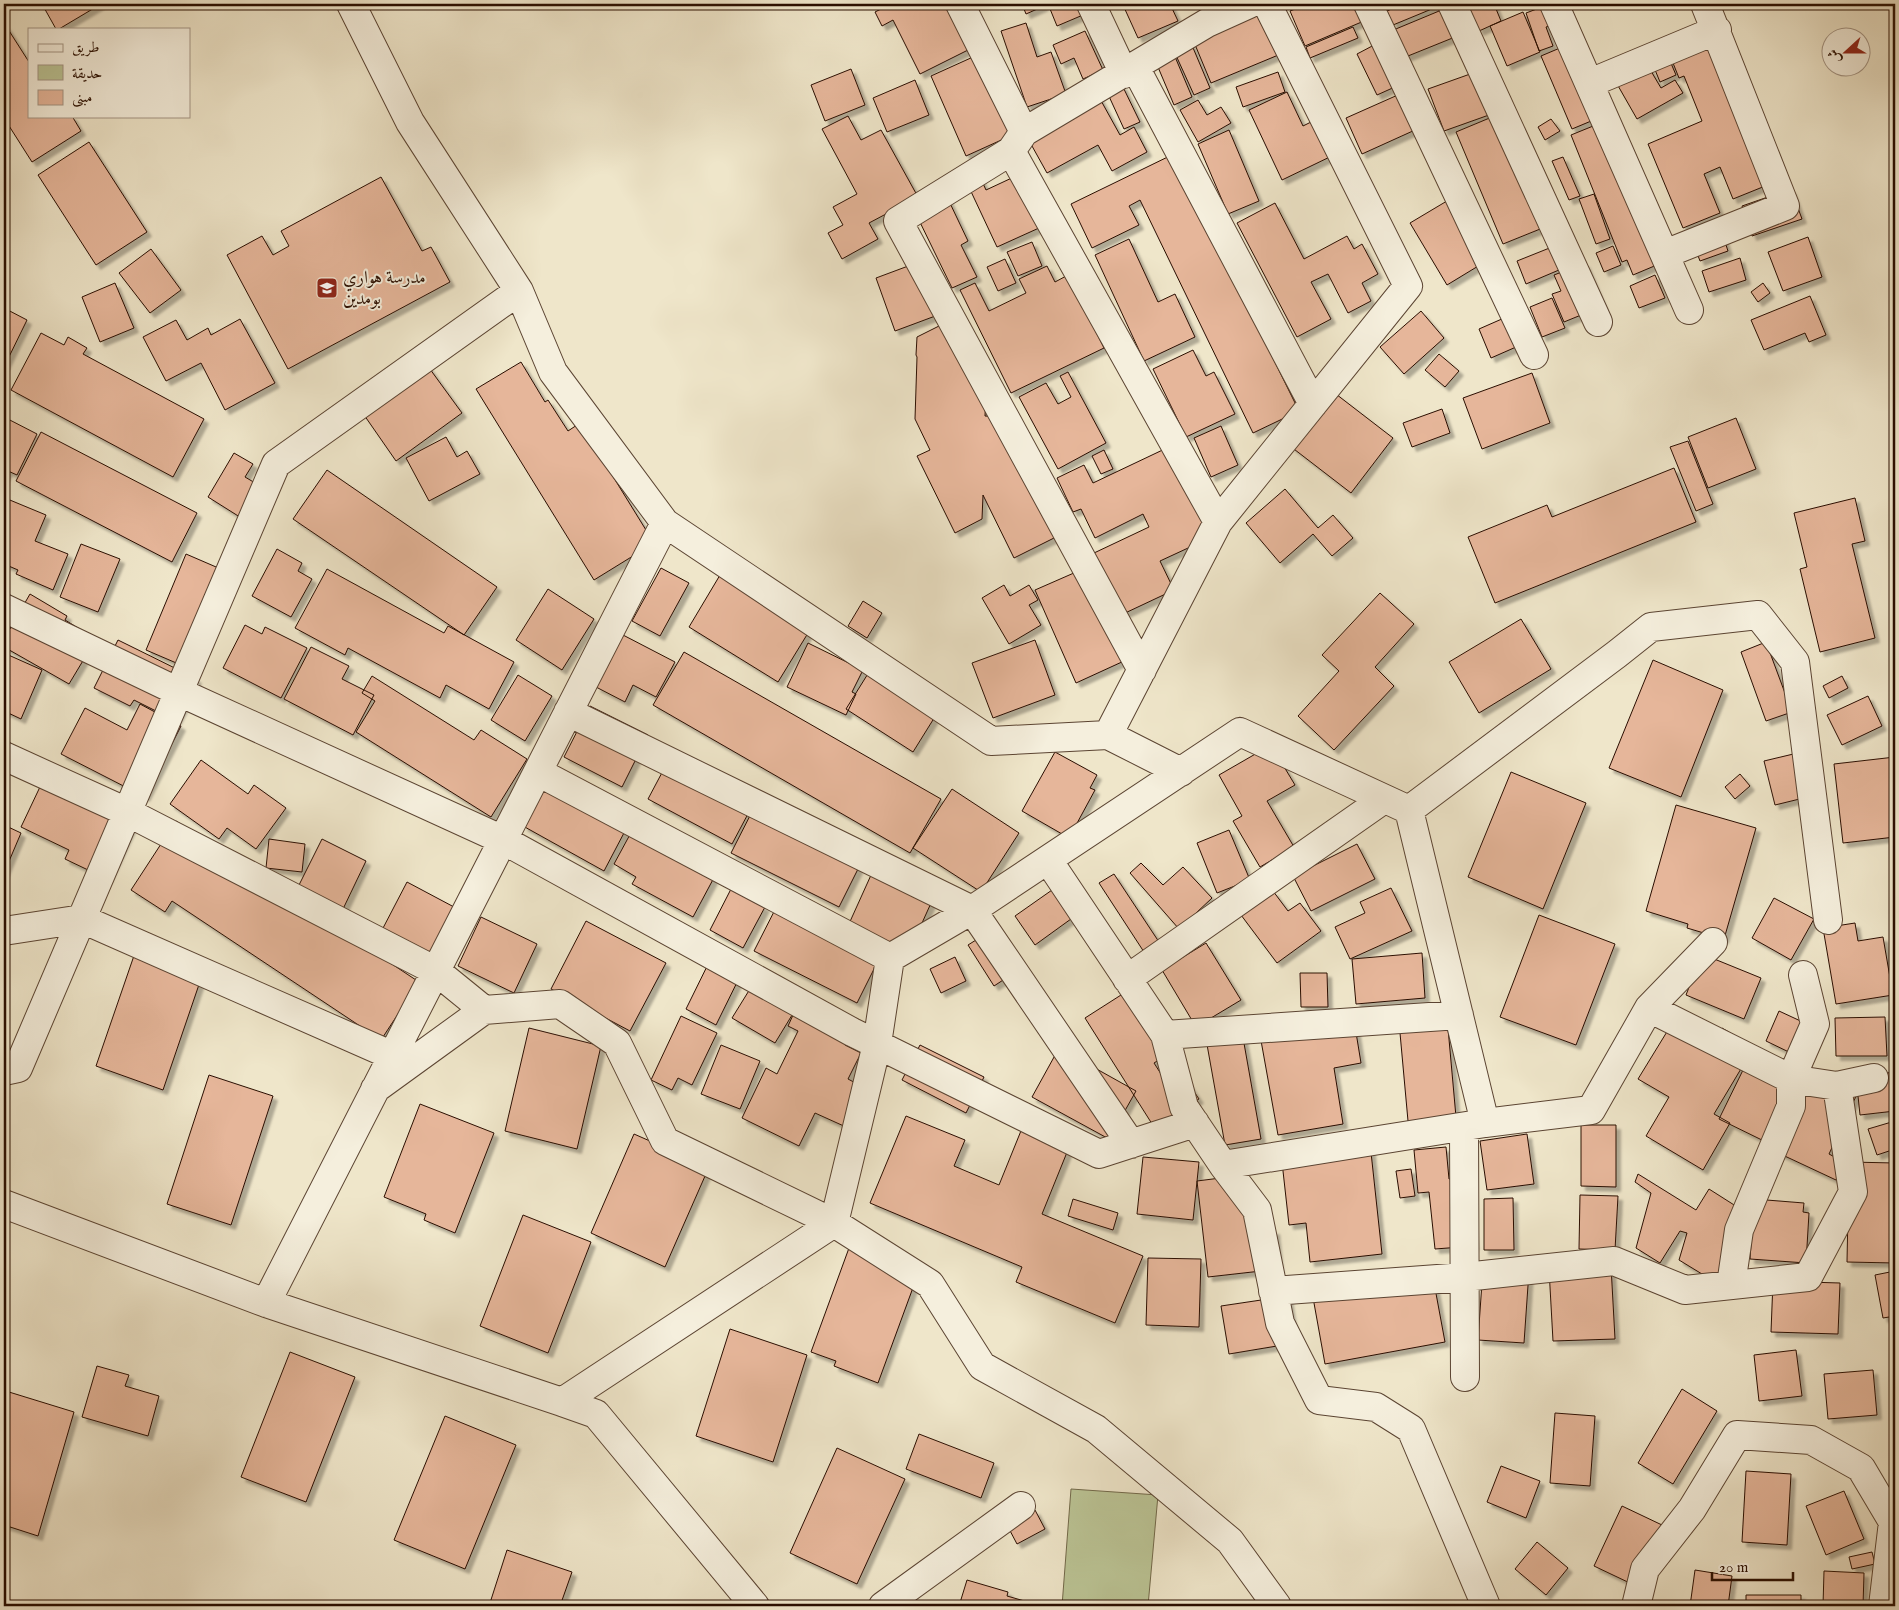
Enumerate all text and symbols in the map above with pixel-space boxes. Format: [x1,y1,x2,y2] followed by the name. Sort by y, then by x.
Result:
[28,28,190,118] legend
[1822,28,1872,78] north arrow
[72,38,99,57] text: طريق
[1824,46,1846,66] text: ش
[72,64,102,83] text: حديقة
[72,88,92,108] text: مبنى
[343,267,426,311] place label: مدرسة هواري بومدين
[315,276,339,300] school or university icon: مدرسة هواري بومدين
[1712,1550,1793,1582] scale bar
[1719,1558,1749,1577] text: 20 m

